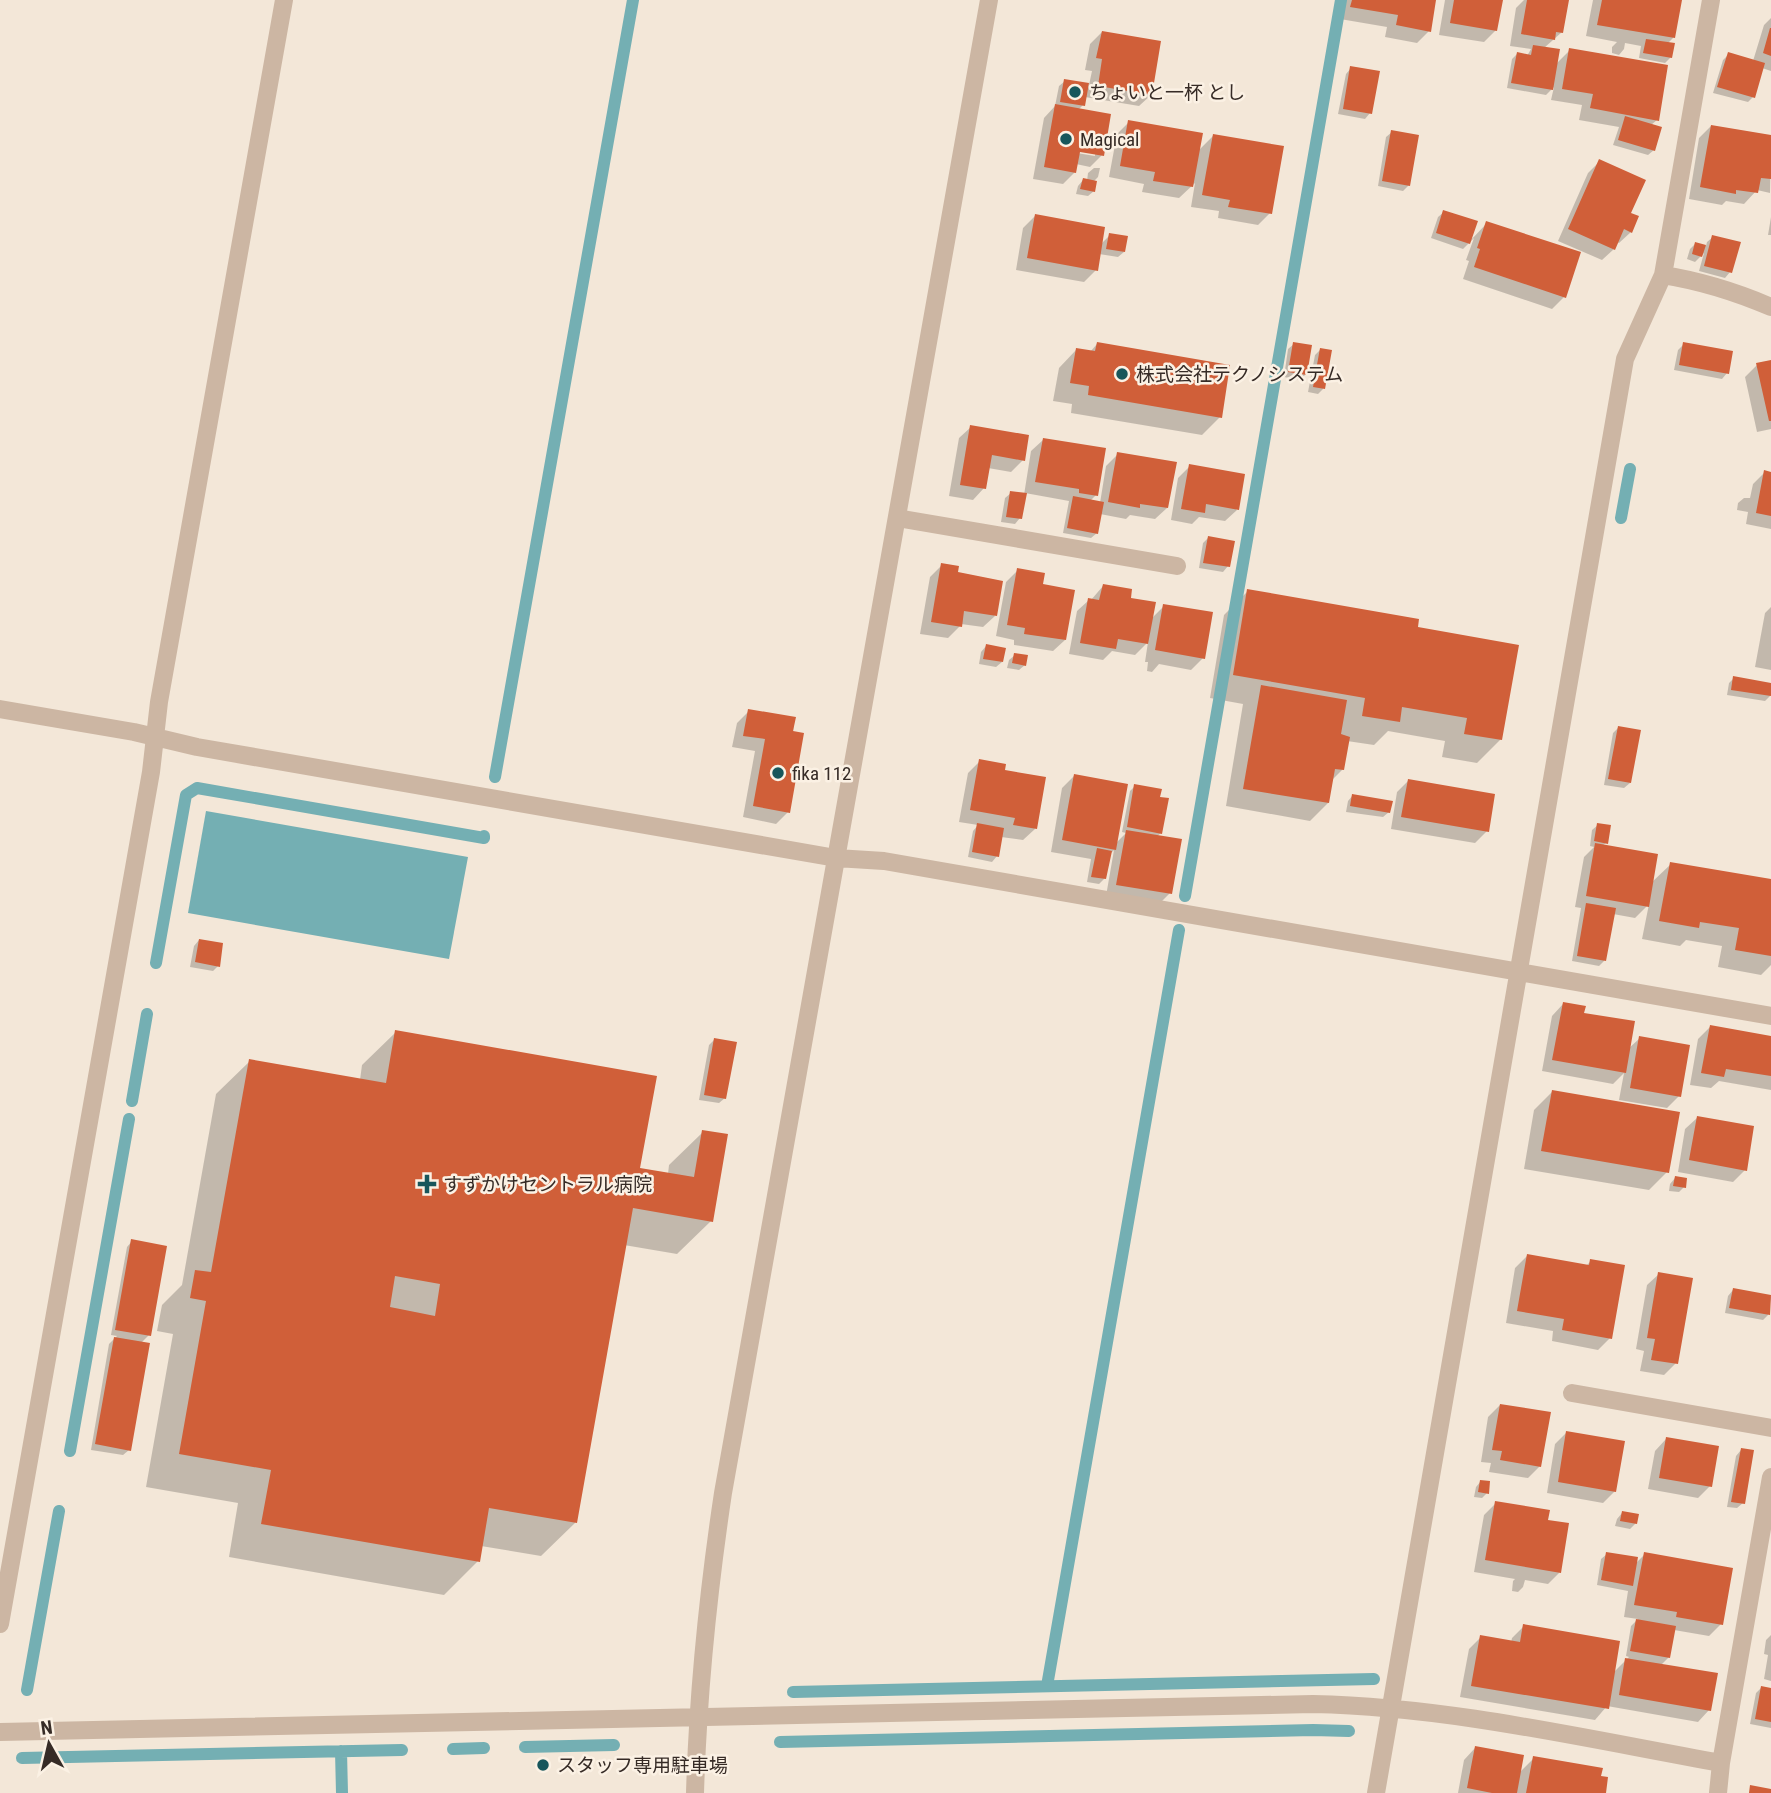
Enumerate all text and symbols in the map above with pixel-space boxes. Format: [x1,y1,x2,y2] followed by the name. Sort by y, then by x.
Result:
[1089,81,1245,104] place label: ちょいと一杯 とし
[1067,84,1083,100] marker: ちょいと一杯 とし
[1080,128,1139,151] place label: Magical
[1058,131,1074,147] marker: Magical
[1136,363,1343,386] place label: 株式会社テクノシステム
[1114,366,1130,382] marker: 株式会社テクノシステム
[792,762,851,785] place label: fika 112
[770,765,786,781] marker: fika 112
[443,1173,652,1196] place label: すずかけセントラル病院
[417,1174,437,1194] marker: すずかけセントラル病院
[14,1709,84,1779] north arrow
[39,1715,54,1740] text: N
[557,1754,728,1777] place label: スタッフ専用駐車場
[535,1757,551,1773] marker: スタッフ専用駐車場

